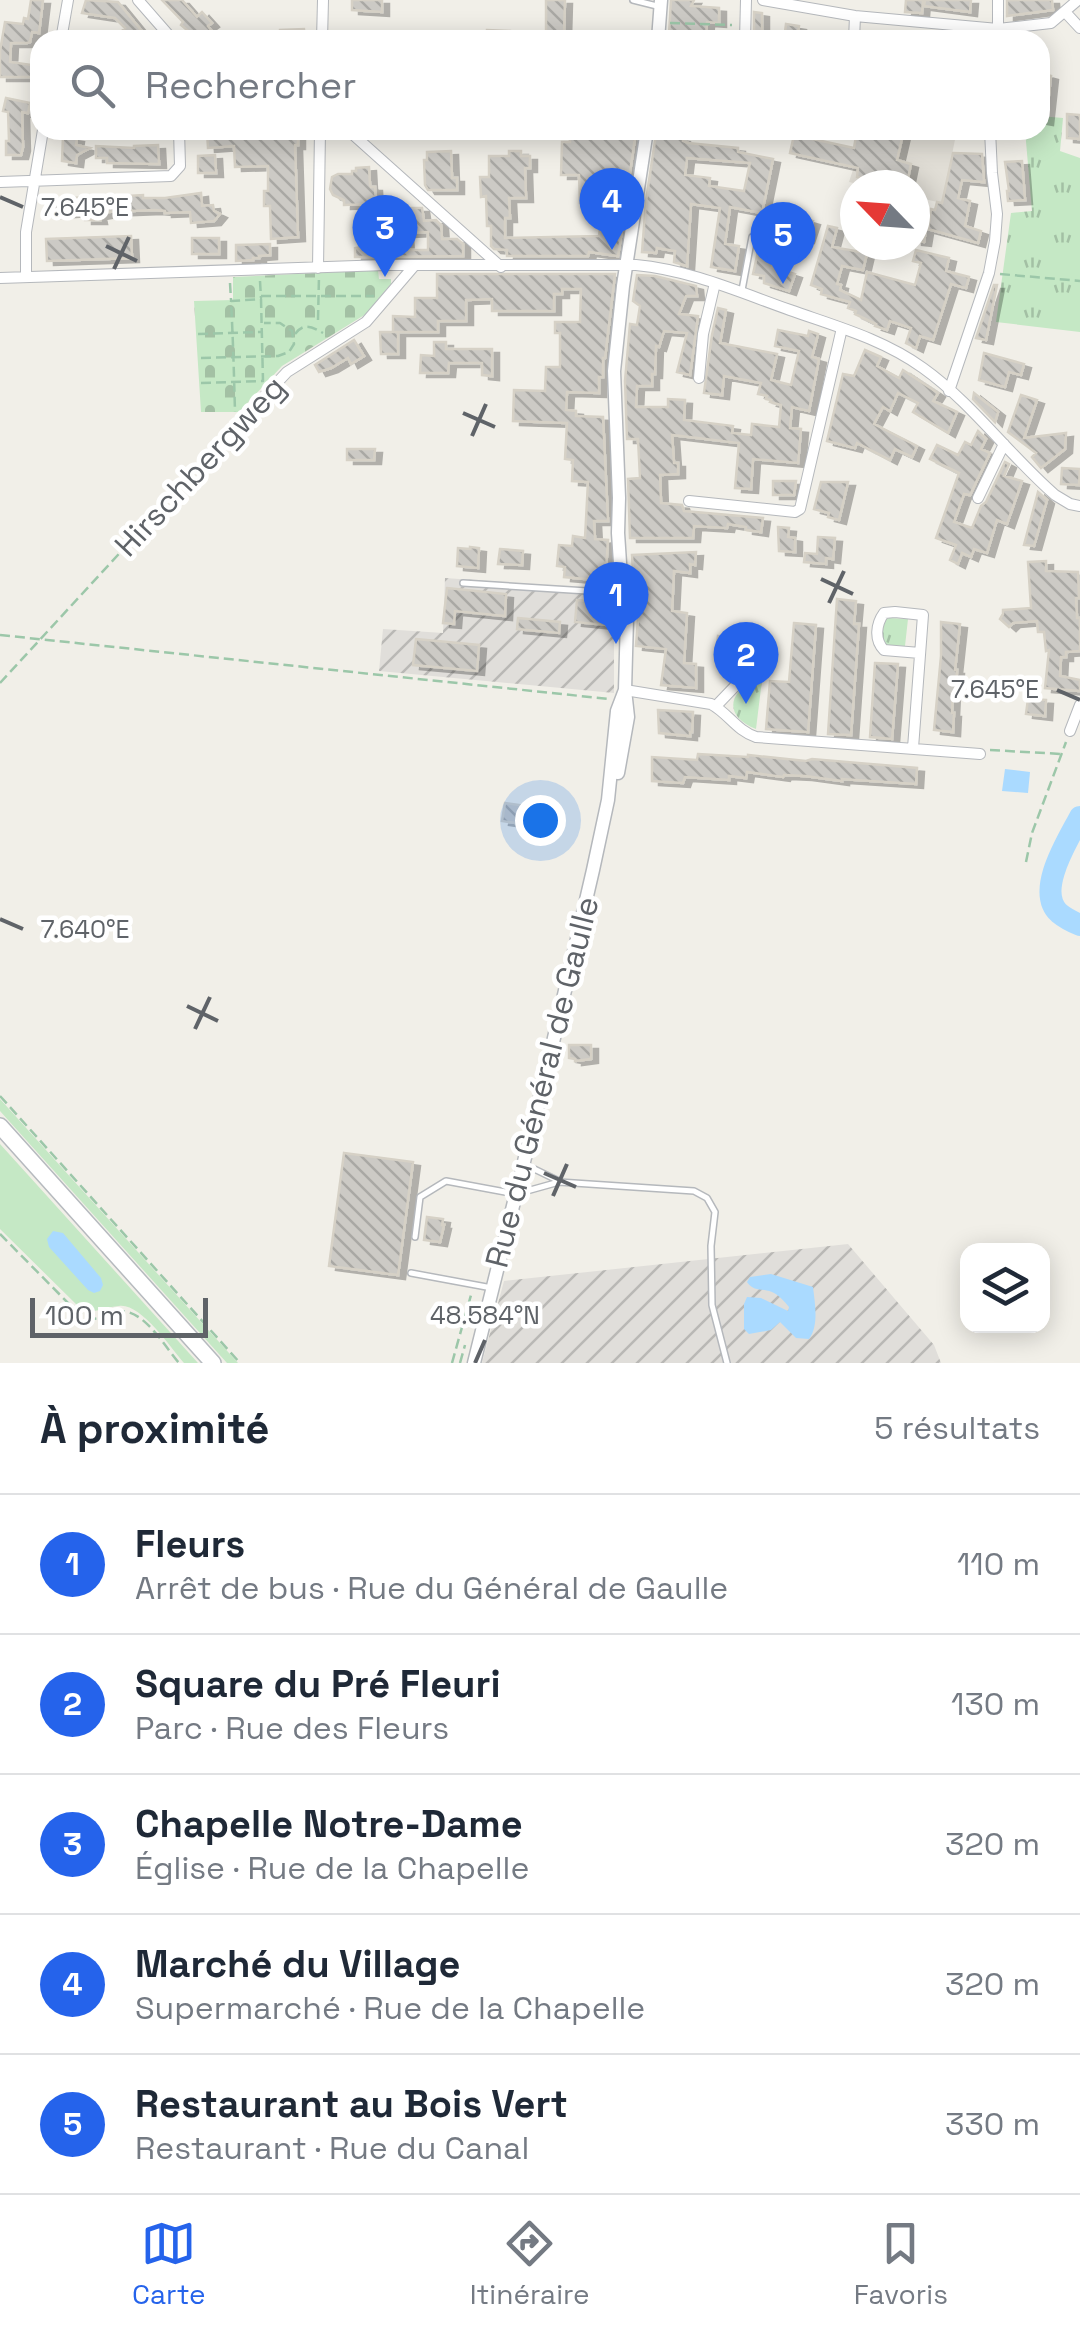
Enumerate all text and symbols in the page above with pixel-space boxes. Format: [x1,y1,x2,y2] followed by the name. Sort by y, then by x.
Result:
[30,30,1050,140] search box
[65,58,120,113] icon: search
[145,61,356,109] text: Rechercher
[580,168,644,250] pin: 4
[840,170,930,260] north arrow
[41,191,129,223] text: 7.645°E
[352,194,418,277] pin: 3
[750,202,816,284] pin: 5
[106,367,294,565] street label: Hirschbergweg
[584,562,648,644] pin: 1
[714,622,778,704] pin: 2
[951,673,1039,705] text: 7.645°E
[515,795,566,846] your location
[476,892,608,1272] street label: Rue du Général de Gaulle
[40,913,130,945] text: 7.640°E
[960,1243,1050,1333] map controls
[960,1243,1050,1333] button: layers
[30,1293,208,1338] scale bar
[45,1297,124,1333] text: 100 m
[430,1299,540,1331] text: 48.584°N
[40,1402,270,1455] text: À proximité
[874,1408,1040,1448] text: 5 résultats
[135,1520,245,1568] text: Fleurs
[65,1544,80,1584] text: 1
[957,1544,1040,1584] text: 110 m
[135,1568,728,1608] text: Arrêt de bus · Rue du Général de Gaulle
[135,1660,501,1708] text: Square du Pré Fleuri
[63,1684,82,1724] text: 2
[951,1684,1040,1724] text: 130 m
[135,1708,449,1748] text: Parc · Rue des Fleurs
[135,1800,523,1848] text: Chapelle Notre-Dame
[63,1824,82,1864] text: 3
[945,1824,1040,1864] text: 320 m
[135,1848,529,1888] text: Église · Rue de la Chapelle
[135,1940,461,1988] text: Marché du Village
[62,1964,83,2004] text: 4
[945,1964,1040,2004] text: 320 m
[135,1988,645,2028] text: Supermarché · Rue de la Chapelle
[135,2080,568,2128] text: Restaurant au Bois Vert
[63,2104,82,2144] text: 5
[945,2104,1040,2144] text: 330 m
[135,2128,529,2168] text: Restaurant · Rue du Canal
[132,2216,206,2312] tab: Carte
[470,2216,590,2312] tab: Itinéraire
[854,2216,948,2312] tab: Favoris

